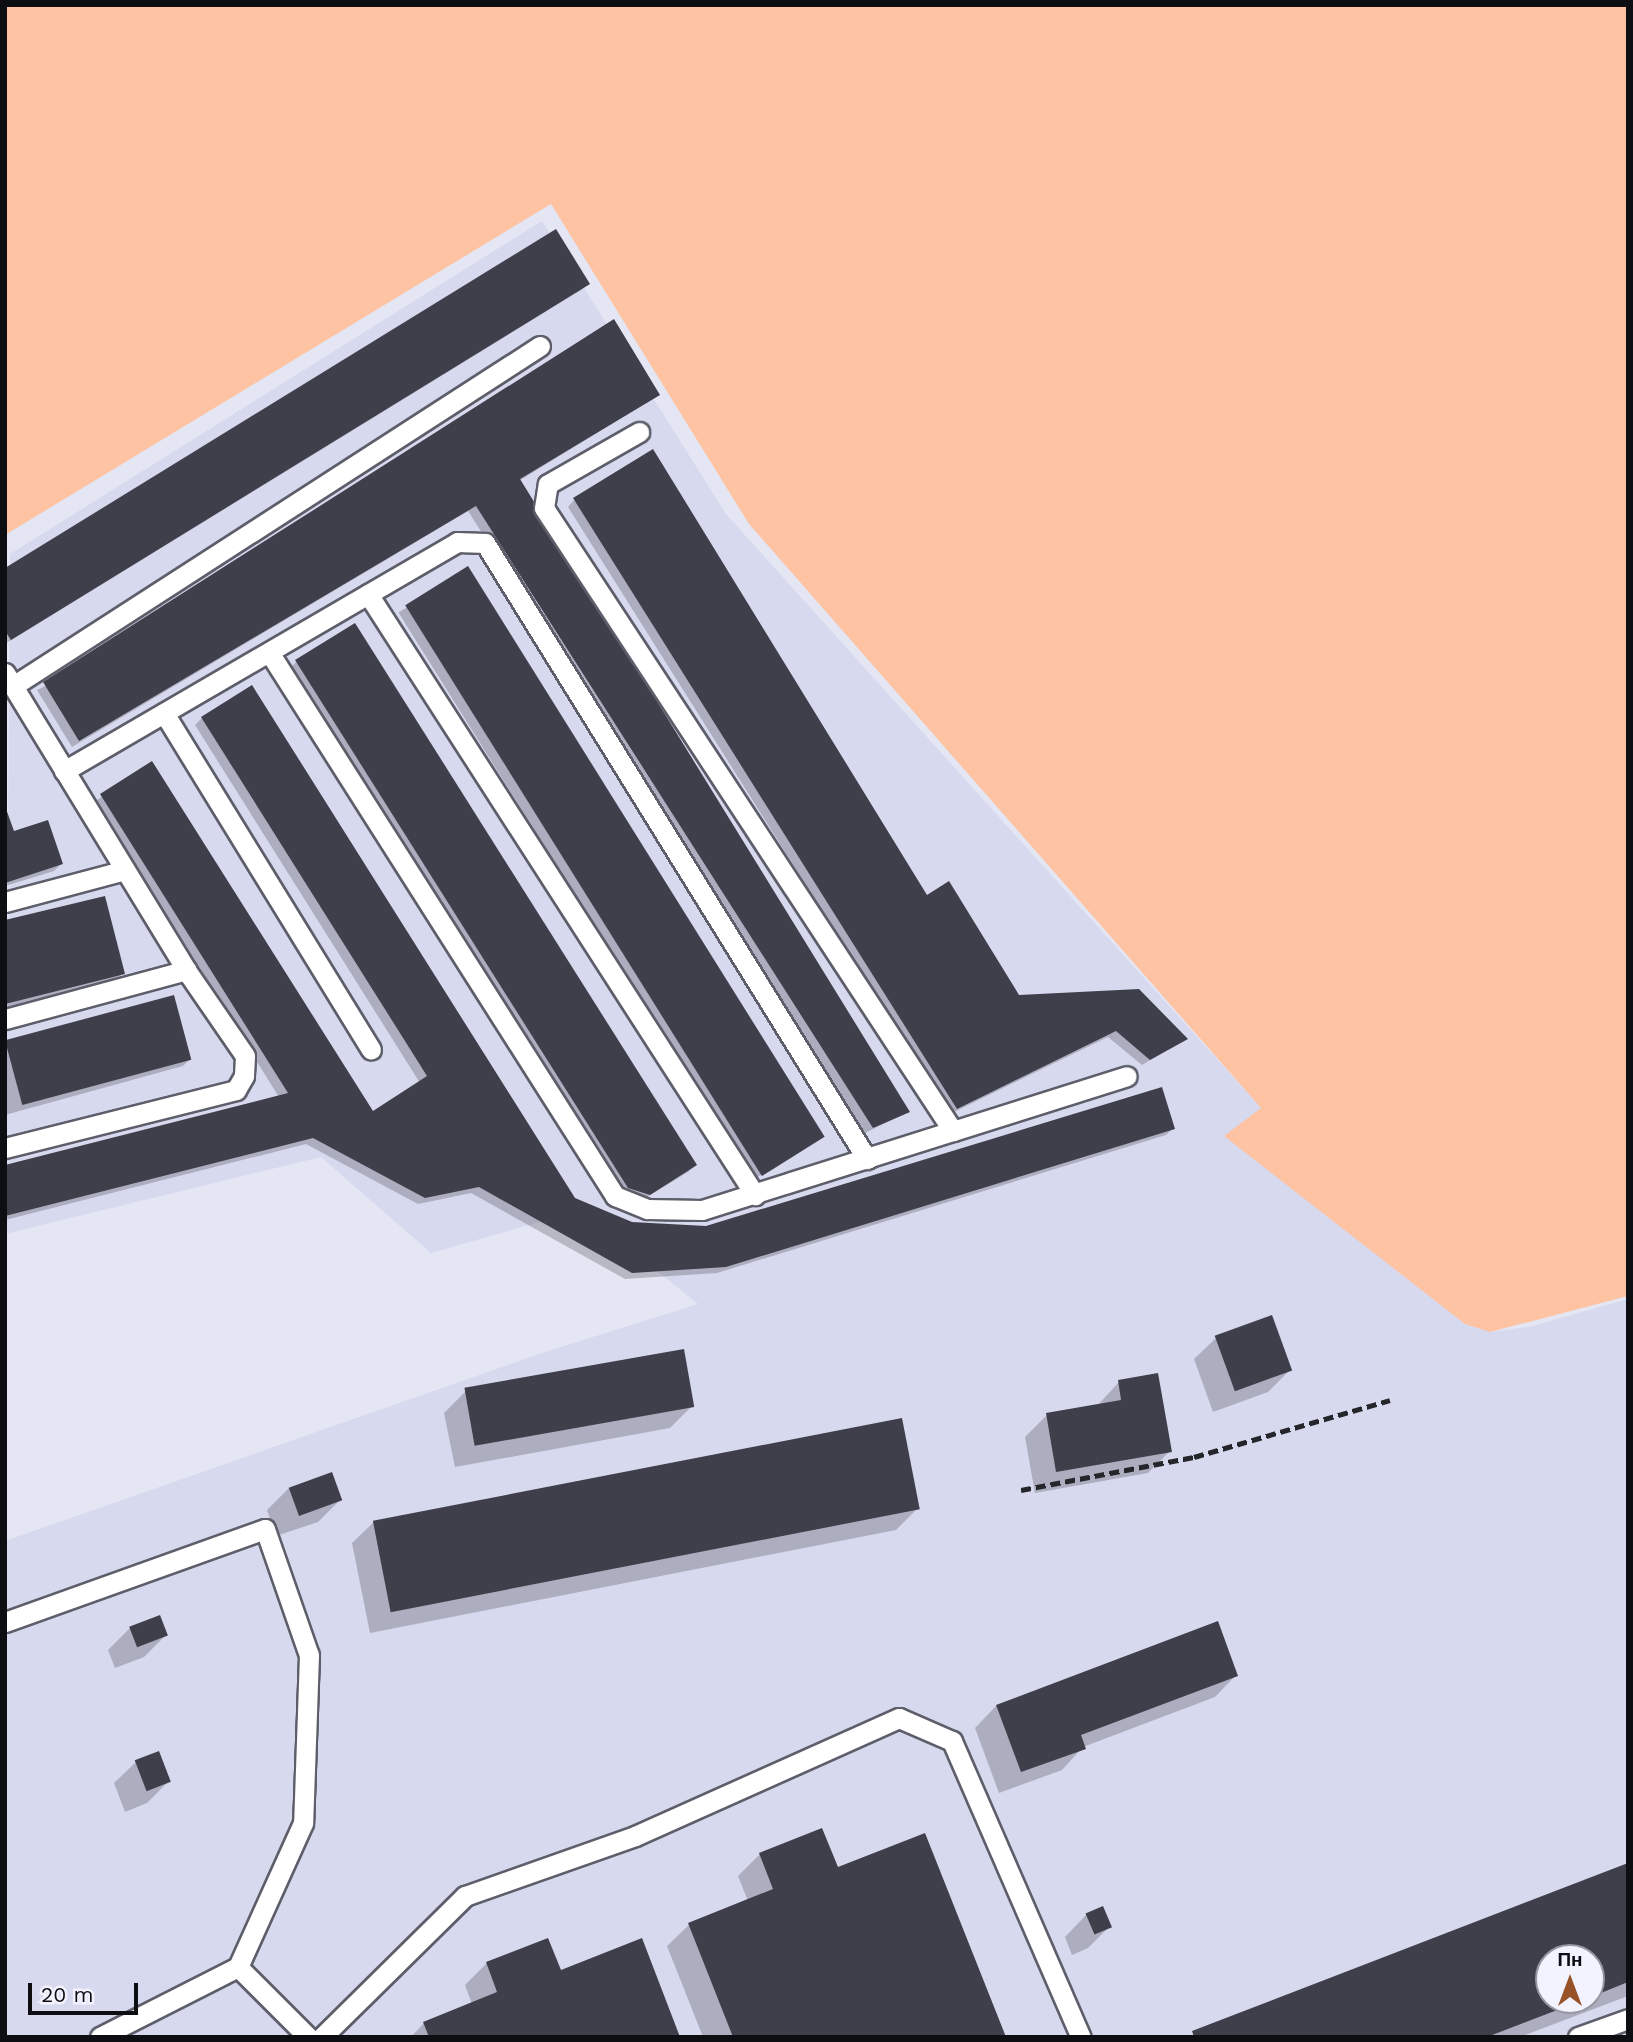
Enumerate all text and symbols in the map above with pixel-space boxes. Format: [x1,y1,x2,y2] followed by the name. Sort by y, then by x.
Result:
[1535,1944,1605,2014] north arrow
[1557,1948,1583,1971] text: Пн
[32,1968,142,2012] scale bar
[41,1982,93,2007] text: 20 m

